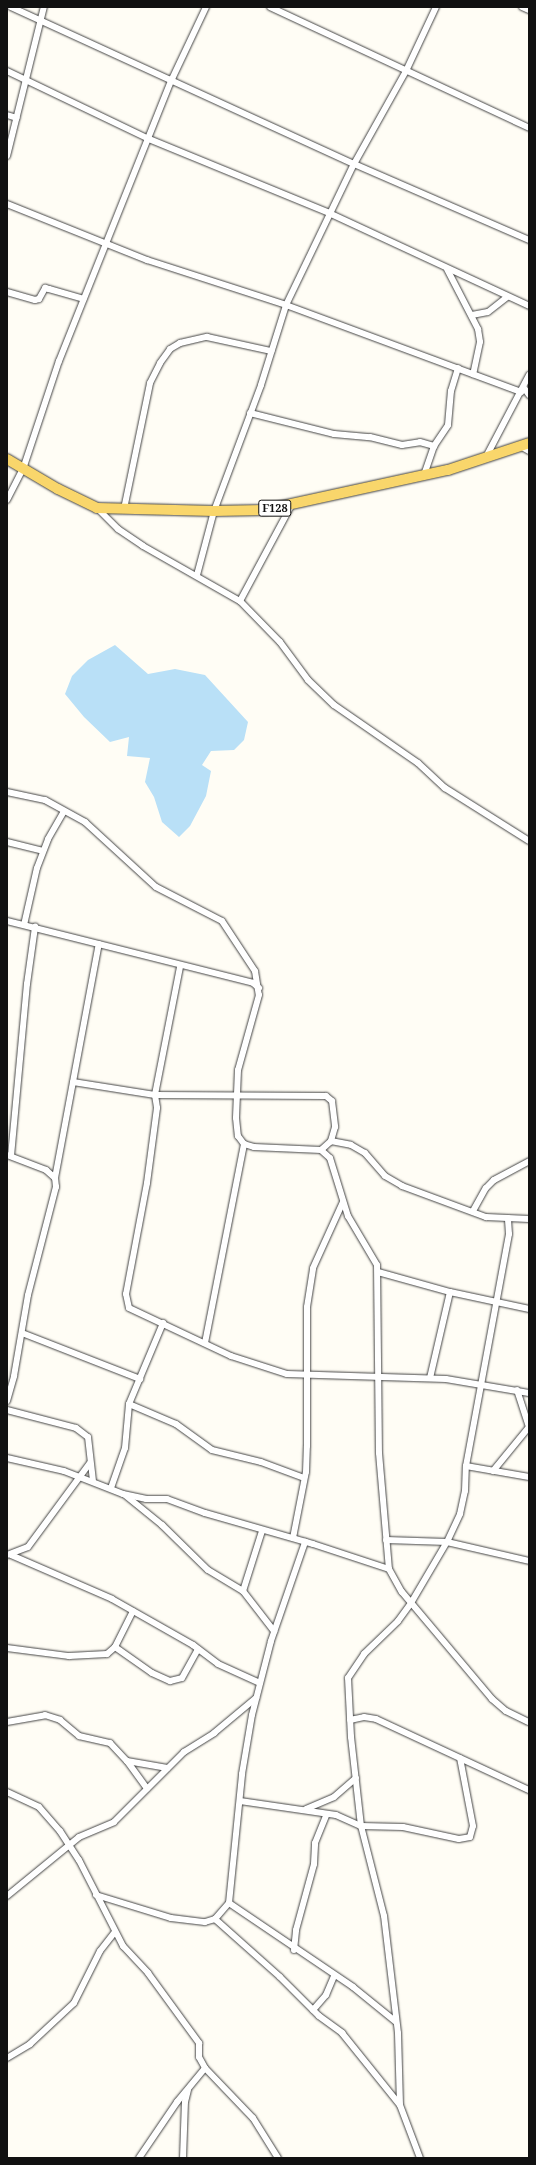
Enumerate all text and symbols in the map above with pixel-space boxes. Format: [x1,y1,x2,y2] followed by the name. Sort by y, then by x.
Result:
[258,499,292,517] road number: F128

